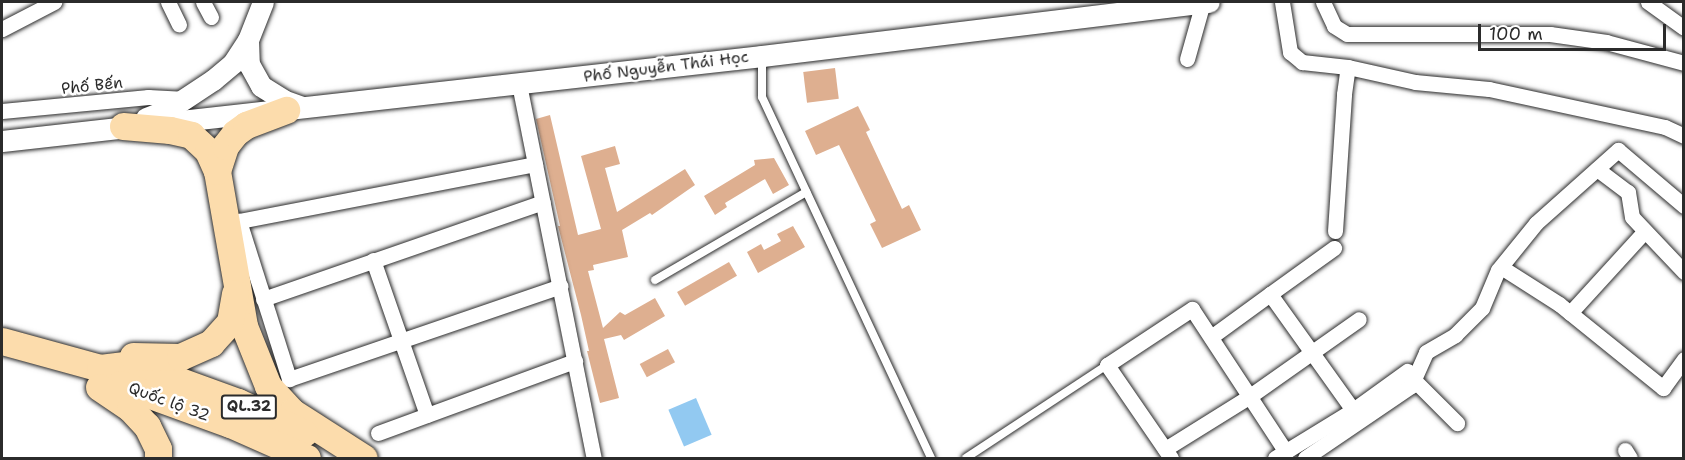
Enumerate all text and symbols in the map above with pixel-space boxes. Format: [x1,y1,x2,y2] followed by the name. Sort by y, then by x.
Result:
[1481,12,1668,50] scale bar
[1489,22,1543,46] text: 100 m
[582,47,750,87] street label: Phố Nguyễn Thái Học
[60,73,124,99] street label: Phố Bến
[126,378,212,426] street label: Quốc lộ 32
[220,395,278,419] road number: QL.32

